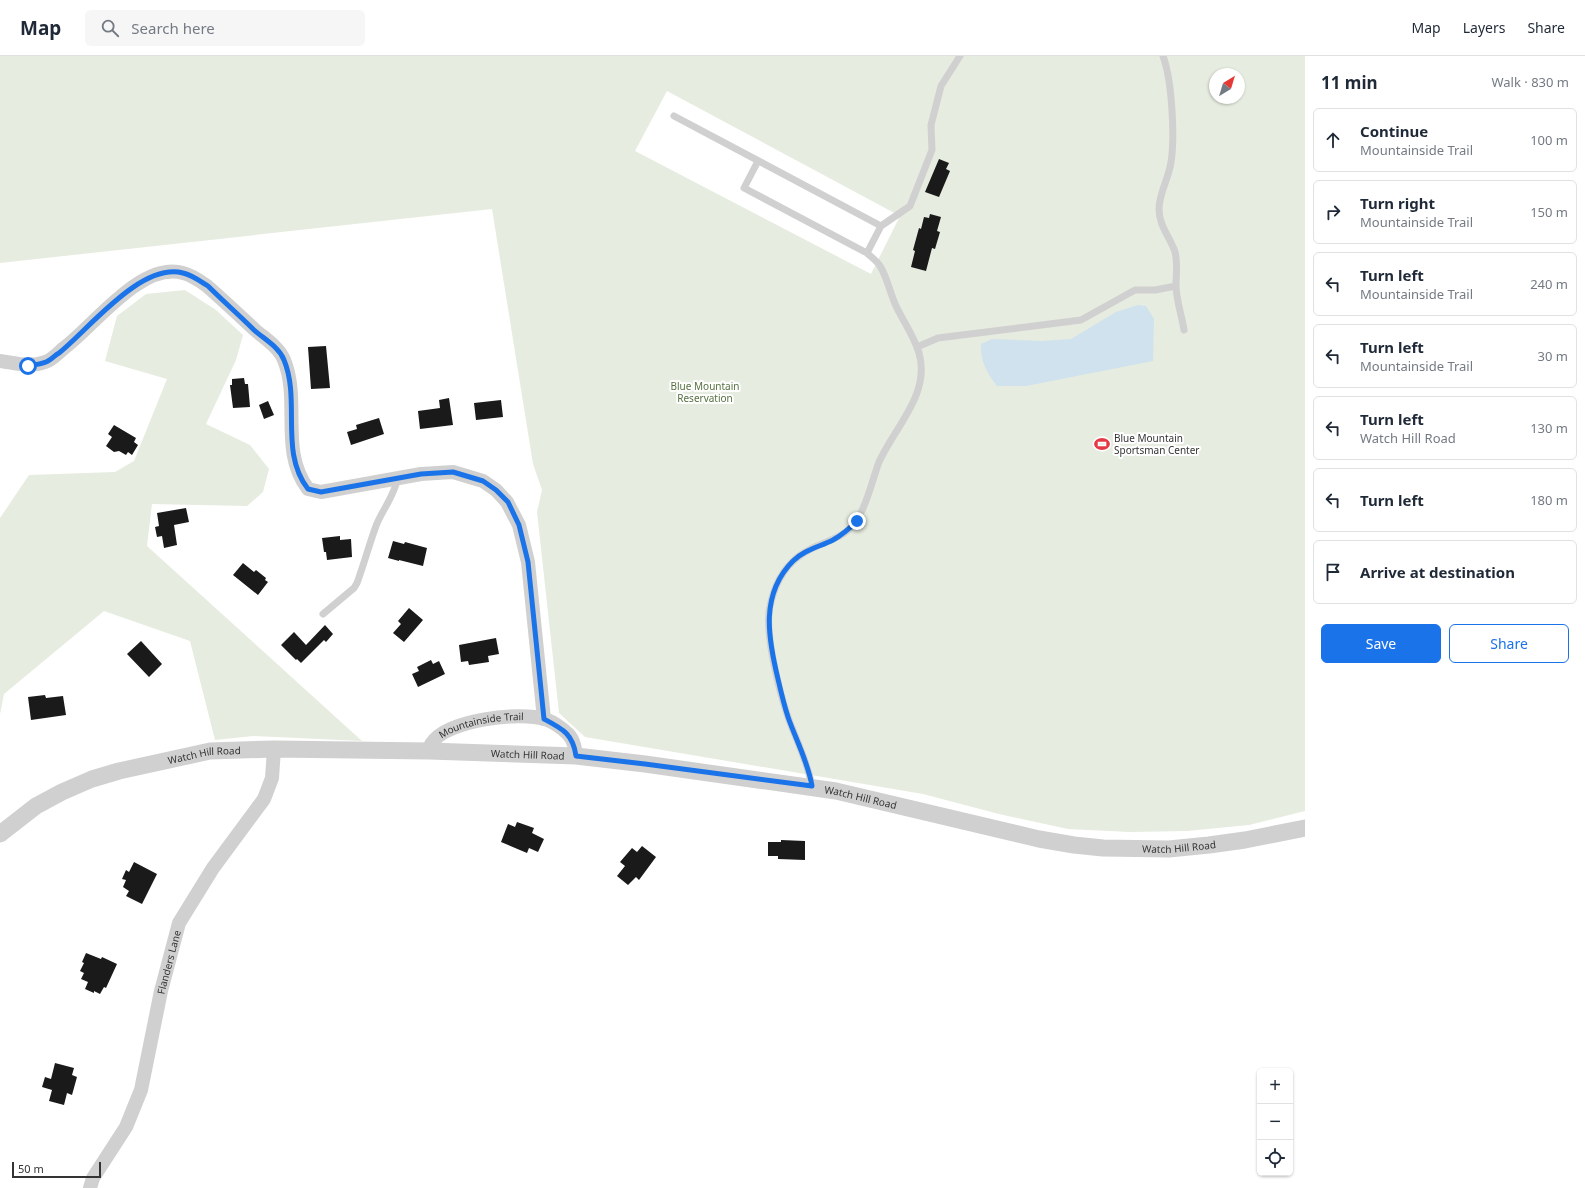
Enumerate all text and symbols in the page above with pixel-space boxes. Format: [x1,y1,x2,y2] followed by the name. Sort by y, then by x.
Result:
[85,10,365,46] search box
[20,15,61,41] text: Map
[99,17,121,39] icon: search
[131,18,215,38] text: Search here
[1412,18,1441,37] text: Map
[1463,18,1505,37] text: Layers
[1527,18,1565,37] text: Share
[1209,68,1245,104] north arrow
[1321,71,1378,94] text: 11 min
[1491,73,1569,91] text: Walk · 830 m
[1360,121,1428,141] text: Continue
[1322,129,1344,151] icon: ahead
[1530,131,1568,149] text: 100 m
[1360,141,1473,159] text: Mountainside Trail
[1360,193,1435,213] text: Turn right
[1322,201,1344,223] icon: right
[1530,203,1568,221] text: 150 m
[1360,213,1473,231] text: Mountainside Trail
[1360,265,1424,285] text: Turn left
[1322,273,1344,295] icon: left
[1530,275,1568,293] text: 240 m
[1360,285,1473,303] text: Mountainside Trail
[1360,337,1424,357] text: Turn left
[1322,345,1344,367] icon: left
[1538,347,1568,365] text: 30 m
[19,357,37,375] route start
[1360,357,1473,375] text: Mountainside Trail
[671,379,739,405] park label: Blue Mountain Reservation
[1360,409,1424,429] text: Turn left
[1322,417,1344,439] icon: left
[1530,419,1568,437] text: 130 m
[1360,429,1456,447] text: Watch Hill Road
[1114,431,1199,457] place label: Blue Mountain Sportsman Center
[1093,435,1111,453] sports icon: Blue Mountain Sportsman Center
[1322,489,1344,511] icon: left
[1360,490,1424,510] text: Turn left
[1530,491,1568,509] text: 180 m
[848,512,866,530] route end
[1322,561,1344,583] icon: arrive
[1360,562,1515,582] text: Arrive at destination
[1321,624,1441,663] button: Save
[1449,624,1569,663] button: Share
[436,709,524,741] street label: Mountainside Trail
[166,743,241,767] street label: Watch Hill Road
[491,746,565,763] street label: Watch Hill Road
[824,782,898,812] street label: Watch Hill Road
[1142,837,1217,856] street label: Watch Hill Road
[154,928,184,995] street label: Flanders Lane
[1257,1068,1293,1176] map controls
[1257,1068,1293,1104] button: +
[1257,1104,1293,1140] button: −
[1257,1140,1293,1176] button: locate
[12,1160,101,1179] scale bar
[18,1161,44,1176] text: 50 m

